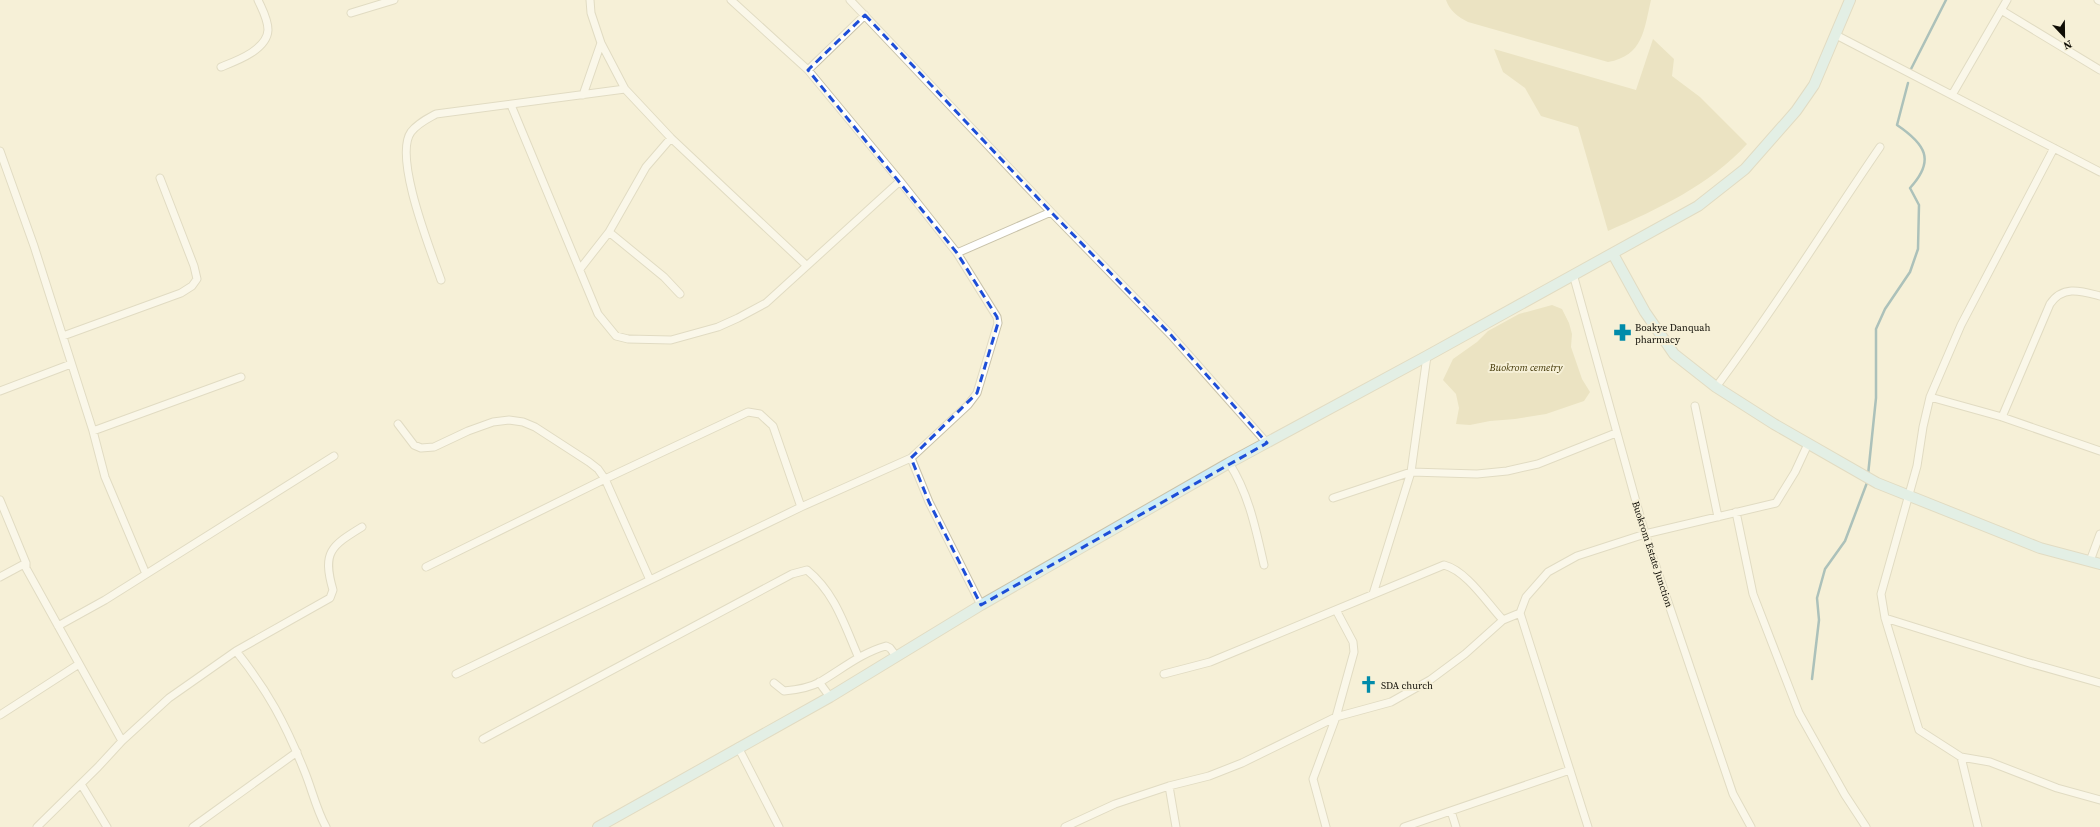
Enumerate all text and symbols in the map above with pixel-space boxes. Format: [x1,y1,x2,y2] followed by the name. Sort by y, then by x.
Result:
[2044,16,2084,56] north arrow
[2061,36,2074,53] text: N
[1635,321,1710,346] place label: Boakye Danquah pharmacy
[1612,323,1632,343] pharmacy icon: Boakye Danquah pharmacy
[1489,361,1563,374] park label: Buokrom cemetry
[1629,499,1676,609] street label: Buokrom Estate Junction
[1358,675,1378,695] church icon: SDA church
[1381,679,1433,692] place label: SDA church

